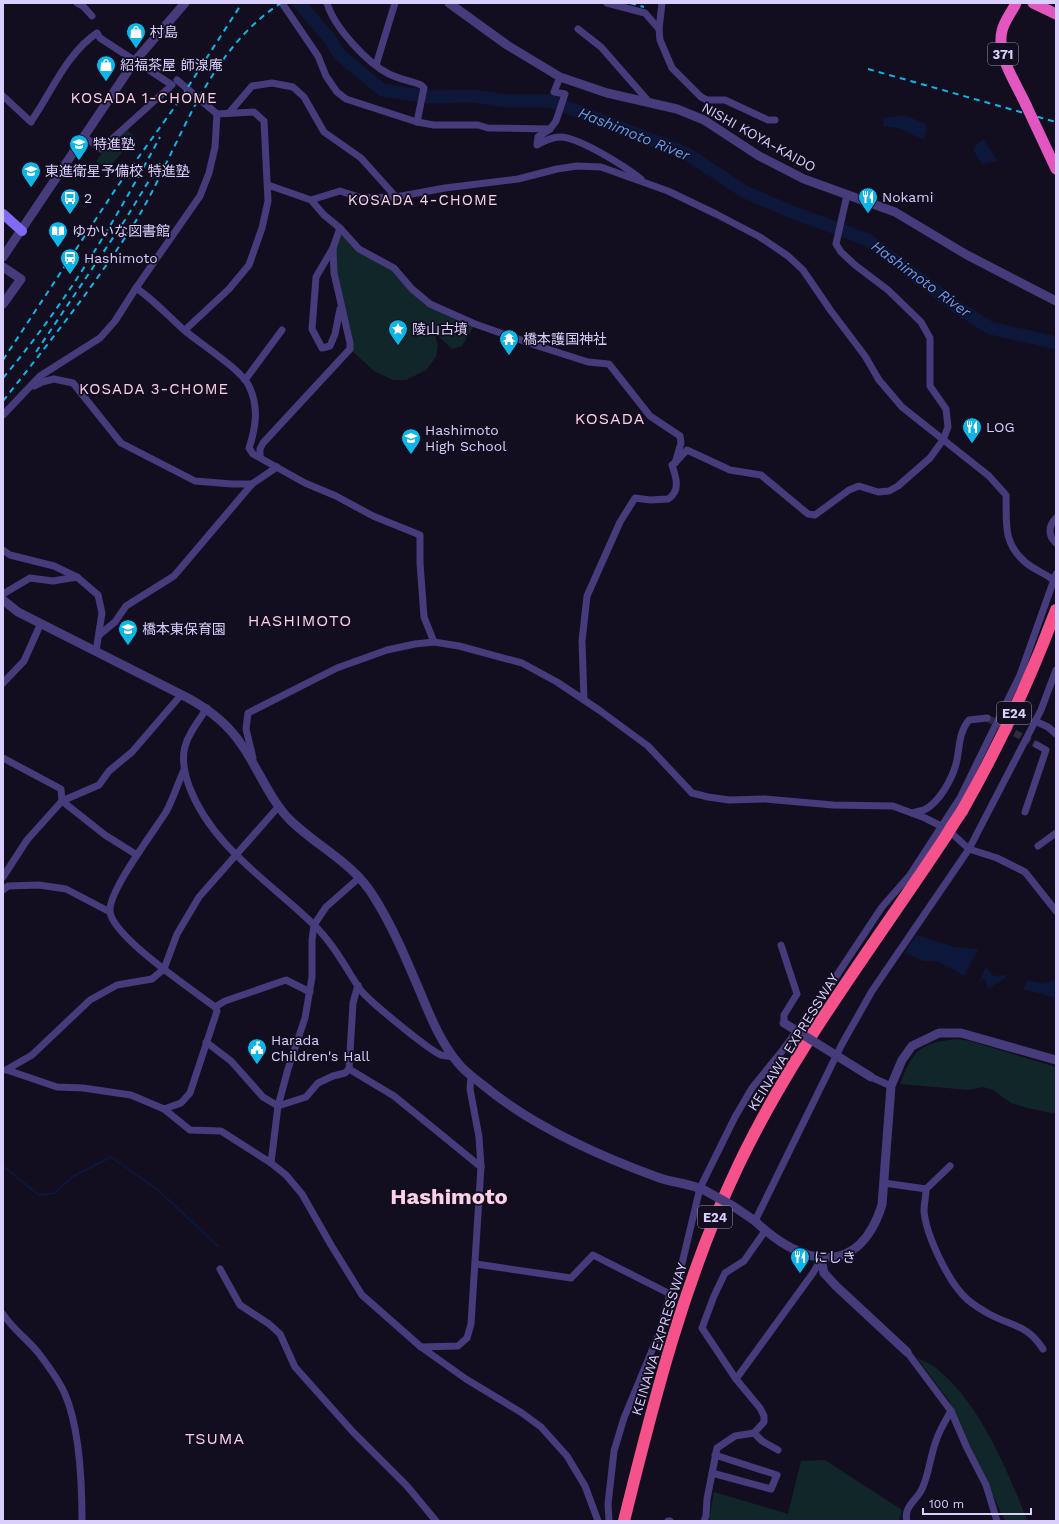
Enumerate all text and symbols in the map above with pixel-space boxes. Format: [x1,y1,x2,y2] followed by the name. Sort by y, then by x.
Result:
[125,21,147,49] shop icon: 村島
[150,24,178,40] place label: 村島
[988,43,1018,65] road number: 371
[95,54,117,82] shop icon: 紹福茶屋 師湶庵
[120,57,223,73] place label: 紹福茶屋 師湶庵
[71,89,218,107] district label: KOSADA 1-CHOME
[699,99,819,175] street label: NISHI KOYA-KAIDO
[576,103,693,165] water label: Hashimoto River
[68,133,90,161] school or university icon: 特進塾
[93,136,135,152] place label: 特進塾
[20,160,42,188] school or university icon: 東進衛星予備校 特進塾
[45,163,190,179] place label: 東進衛星予備校 特進塾
[857,186,879,214] restaurant icon: Nokami
[59,187,81,215] bus stop icon: 2
[882,189,933,205] place label: Nokami
[84,190,92,206] place label: 2
[348,191,498,209] district label: KOSADA 4-CHOME
[47,220,69,248] library icon: ゆかいな図書館
[72,223,170,239] place label: ゆかいな図書館
[868,237,975,322] water label: Hashimoto River
[59,247,81,275] station icon: Hashimoto
[84,250,158,266] place label: Hashimoto
[387,318,409,346] place icon: 陵山古墳
[412,321,468,337] place label: 陵山古墳
[498,328,520,356] temple icon: 橋本護国神社
[523,331,607,347] place label: 橋本護国神社
[79,380,229,398] district label: KOSADA 3-CHOME
[575,409,645,428] district label: KOSADA
[961,416,983,444] restaurant icon: LOG
[986,419,1015,435] place label: LOG
[425,422,507,454] place label: Hashimoto High School
[400,427,422,455] school or university icon: Hashimoto High School
[248,611,352,630] district label: HASHIMOTO
[117,618,139,646] school or university icon: 橋本東保育園
[142,621,226,637] place label: 橋本東保育園
[997,702,1031,724] road number: E24
[744,970,842,1114] street label: KEINAWA EXPRESSWAY
[271,1032,371,1064] place label: Harada Children's Hall
[246,1037,268,1065] public building icon: Harada Children's Hall
[390,1184,508,1209] district label: Hashimoto
[698,1206,732,1228] road number: E24
[789,1246,811,1274] restaurant icon: にしき
[814,1249,856,1265] place label: にしき
[628,1261,690,1417] street label: KEINAWA EXPRESSWAY
[185,1429,245,1448] district label: TSUMA
[923,1490,1031,1516] scale bar
[929,1497,964,1511] text: 100 m

